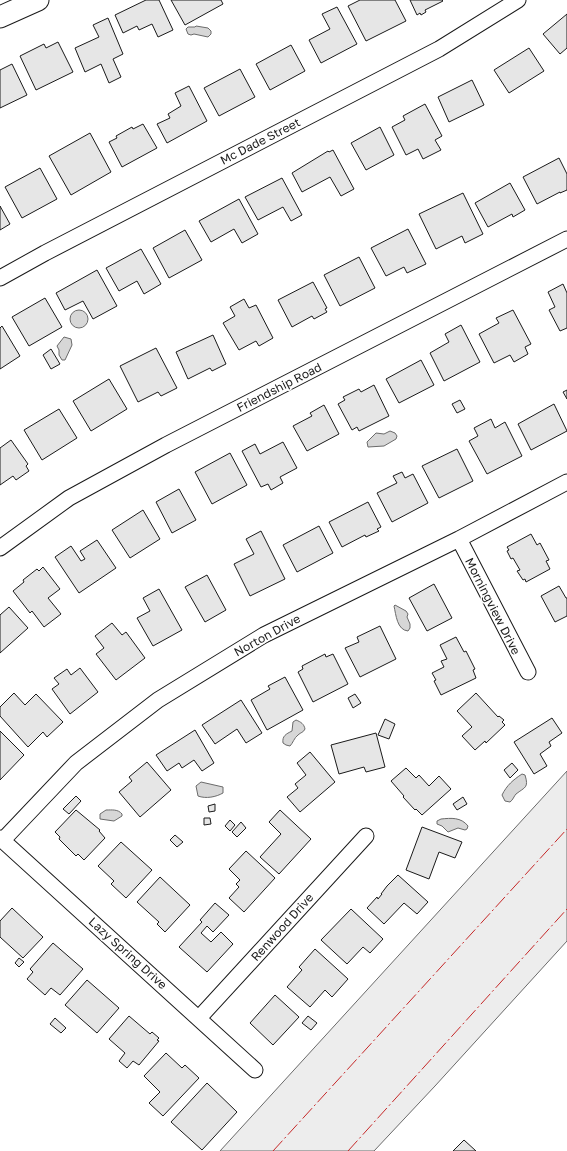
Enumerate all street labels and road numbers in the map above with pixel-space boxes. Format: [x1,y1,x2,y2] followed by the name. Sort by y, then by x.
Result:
[217,114,303,168] street label: Mc Dade Street
[234,359,324,415] street label: Friendship Road
[462,555,524,657] street label: Morningview Drive
[231,611,303,659] street label: Norton Drive
[248,890,316,964] street label: Renwood Drive
[86,914,170,992] street label: Lazy Spring Drive

